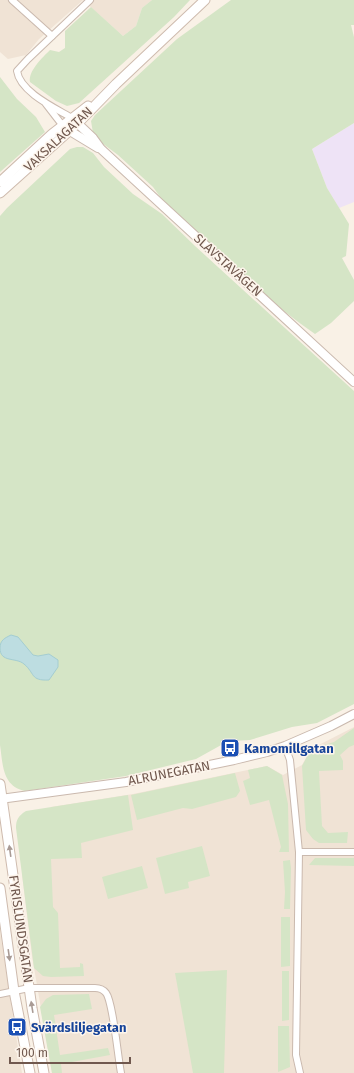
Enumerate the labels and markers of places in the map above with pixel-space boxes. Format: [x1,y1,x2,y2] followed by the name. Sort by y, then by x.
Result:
[219,737,241,759] bus stop icon: Kamomillgatan
[244,741,334,756] place label: Kamomillgatan
[6,1016,28,1038] bus stop icon: Svärdsliljegatan
[31,1020,126,1035] place label: Svärdsliljegatan

